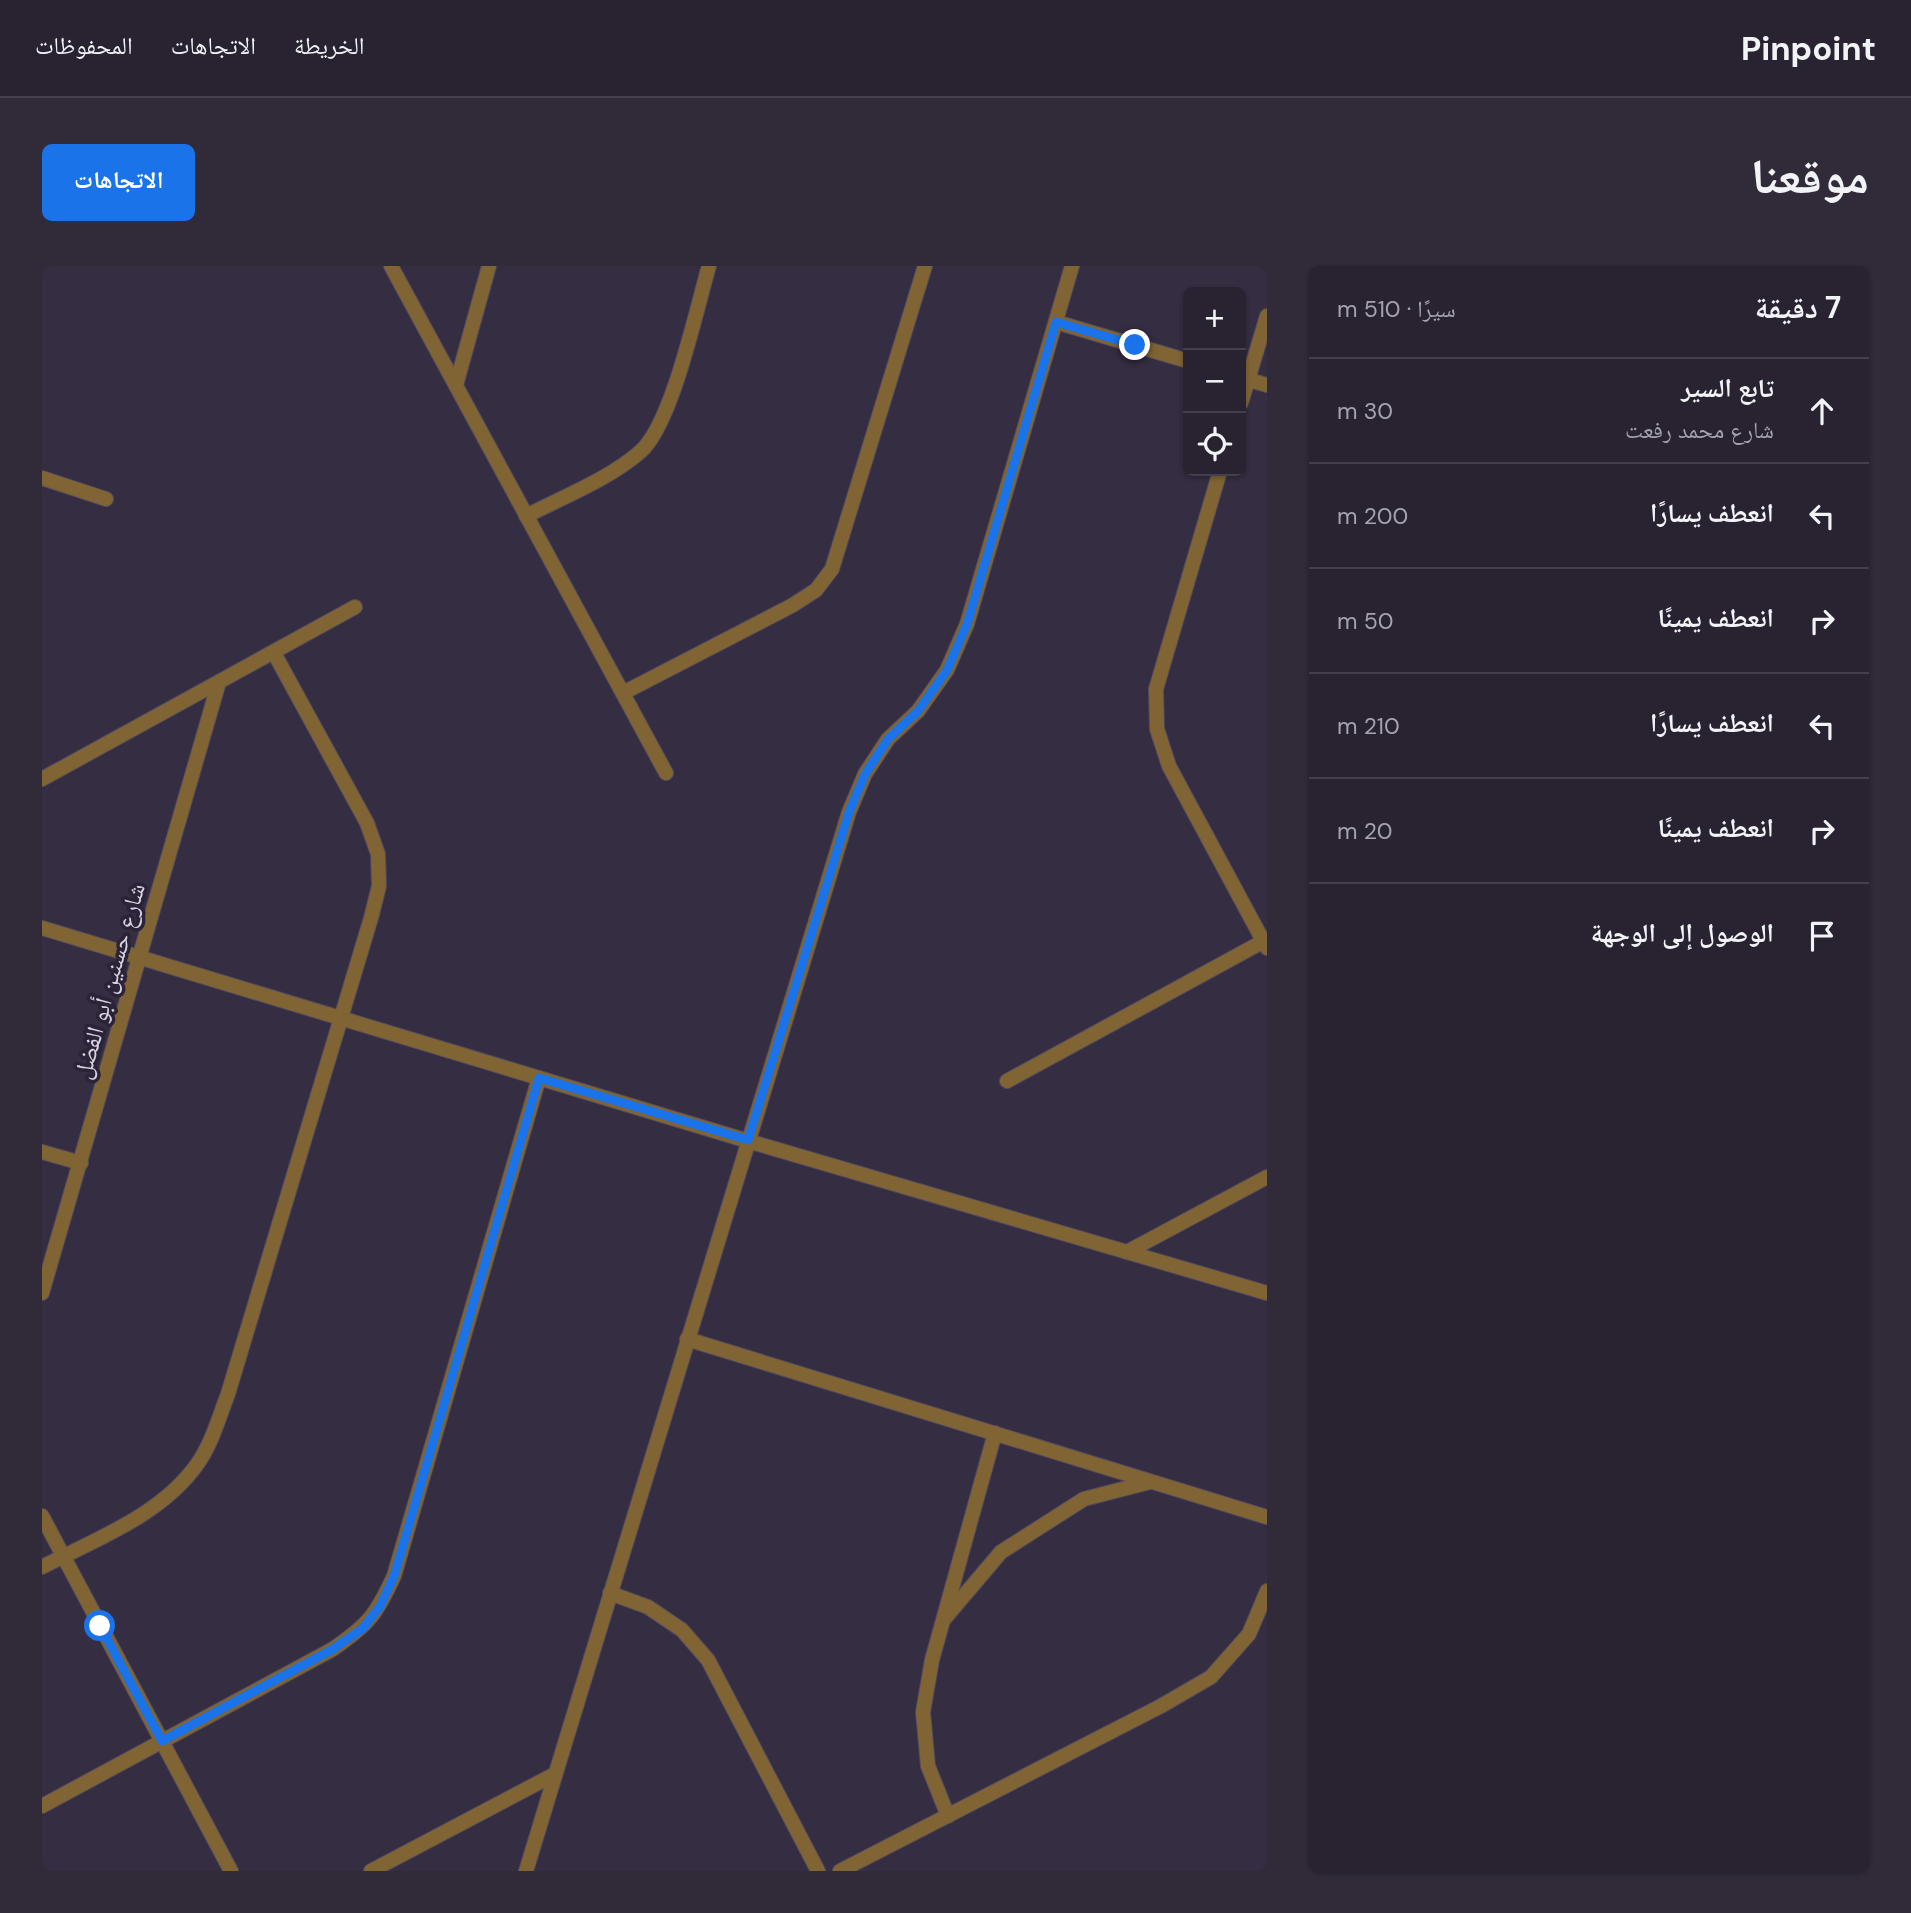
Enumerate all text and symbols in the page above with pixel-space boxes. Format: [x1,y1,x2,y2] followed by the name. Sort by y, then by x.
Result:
[1741,27,1876,70] text: Pinpoint
[35,30,133,61] text: المحفوظات
[171,30,256,61] text: الاتجاهات
[294,30,365,61] text: الخريطة
[42,144,195,221] button: الاتجاهات
[1751,144,1869,208] text: موقعنا
[1183,287,1246,476] map controls
[1183,287,1246,350] button: +
[1755,288,1841,327] text: 7 دقيقة
[1337,294,1456,324] text: سيرًا · 510 m
[1119,329,1150,360] route end
[1183,350,1246,413] button: −
[1681,371,1774,405] text: تابع السير
[1803,392,1841,430] icon: ahead
[1337,396,1393,426] text: 30 m
[1183,413,1246,476] button: locate
[1625,415,1774,445] text: شارع محمد رفعت
[1650,496,1774,530] text: انعطف يسارًا
[1803,497,1841,535] icon: left
[1337,501,1408,531] text: 200 m
[1658,601,1774,635] text: انعطف يمينًا
[1803,602,1841,640] icon: right
[1337,606,1393,636] text: 50 m
[1650,706,1774,740] text: انعطف يسارًا
[1803,707,1841,745] icon: left
[1337,711,1400,741] text: 210 m
[1658,811,1774,845] text: انعطف يمينًا
[1803,812,1841,850] icon: right
[1337,816,1392,846] text: 20 m
[66,880,152,1082] street label: شارع حسنين أبو الفضل
[1591,916,1774,950] text: الوصول إلى الوجهة
[1803,917,1841,955] icon: arrive
[84,1610,115,1641] route start

